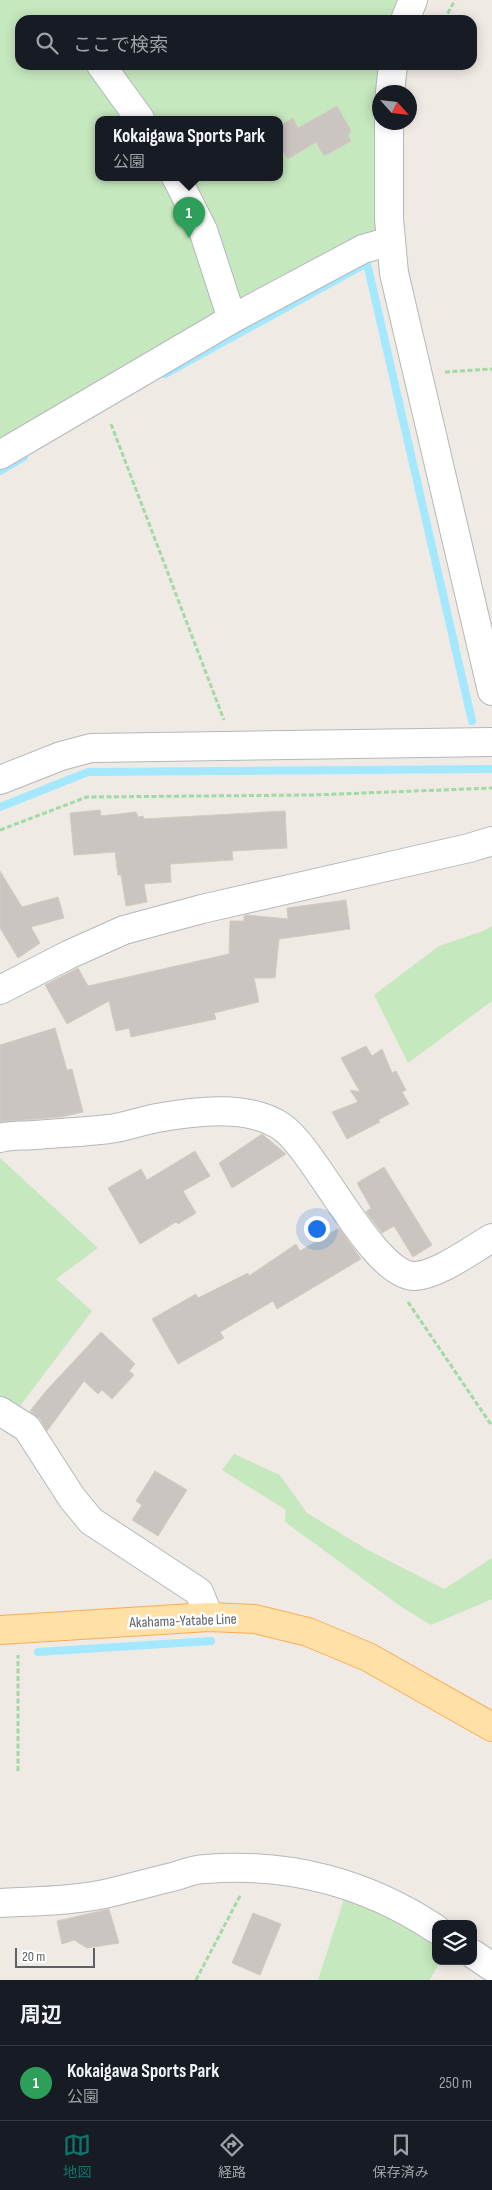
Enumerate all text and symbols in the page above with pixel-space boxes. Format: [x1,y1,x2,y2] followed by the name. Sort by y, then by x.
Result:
[15,15,477,70] search box
[33,29,61,57] icon: search
[73,34,168,57] text: ここで検索
[372,85,417,130] north arrow
[95,116,283,181] popup
[113,125,265,148] text: Kokaigawa Sports Park
[113,153,145,172] text: 公園
[173,197,205,238] pin: 1
[304,1216,330,1242] your location
[128,1610,237,1632] street label: Akahama-Yatabe Line
[432,1920,477,1965] map controls
[432,1920,477,1965] button: layers
[15,1945,95,1968] scale bar
[22,1948,45,1965] text: 20 m
[20,2003,62,2028] text: 周辺
[67,2060,219,2083] text: Kokaigawa Sports Park
[33,2074,39,2093] text: 1
[439,2074,472,2093] text: 250 m
[67,2088,99,2107] text: 公園
[63,2131,91,2181] tab: 地図
[218,2131,246,2181] tab: 経路
[373,2131,429,2181] tab: 保存済み

